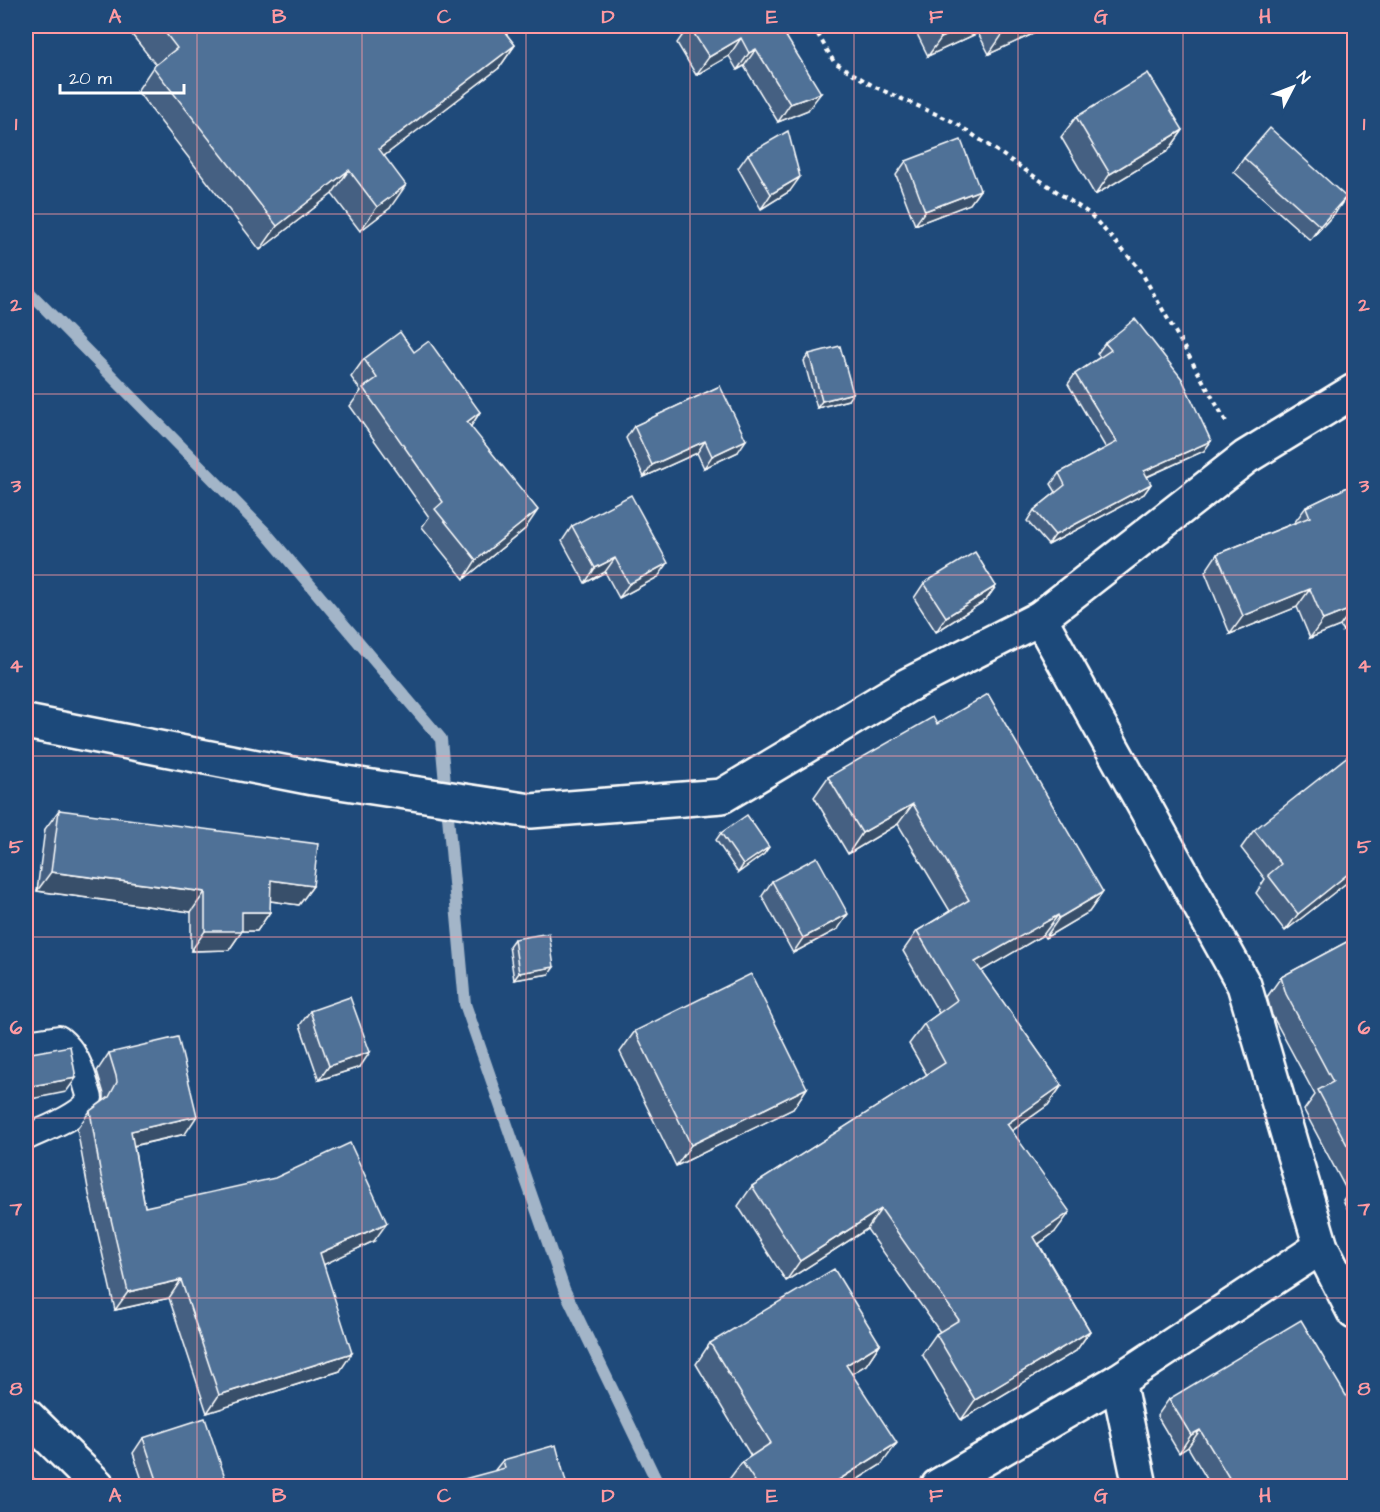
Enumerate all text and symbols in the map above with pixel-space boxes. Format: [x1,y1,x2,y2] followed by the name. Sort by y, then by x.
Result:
[109,3,122,31] text: A
[272,3,287,31] text: B
[437,3,452,31] text: C
[602,3,615,31] text: D
[766,3,778,31] text: E
[929,3,944,31] text: F
[1094,3,1108,31] text: G
[1259,3,1271,31] text: H
[60,57,184,95] scale bar
[1263,57,1323,117] north arrow
[69,66,112,91] text: 20 m
[1292,67,1315,89] text: N
[15,110,18,138] text: 1
[1363,110,1366,138] text: 1
[9,291,22,319] text: 2
[1357,291,1370,319] text: 2
[10,472,22,500] text: 3
[1358,472,1370,500] text: 3
[9,652,23,680] text: 4
[1357,652,1371,680] text: 4
[9,833,24,861] text: 5
[1357,833,1372,861] text: 5
[10,1014,23,1042] text: 6
[1358,1014,1371,1042] text: 6
[9,1195,23,1223] text: 7
[1357,1195,1371,1223] text: 7
[10,1375,23,1403] text: 8
[1358,1375,1371,1403] text: 8
[109,1482,122,1510] text: A
[272,1482,287,1510] text: B
[437,1482,452,1510] text: C
[602,1482,615,1510] text: D
[766,1482,778,1510] text: E
[929,1482,944,1510] text: F
[1094,1482,1108,1510] text: G
[1259,1482,1271,1510] text: H

